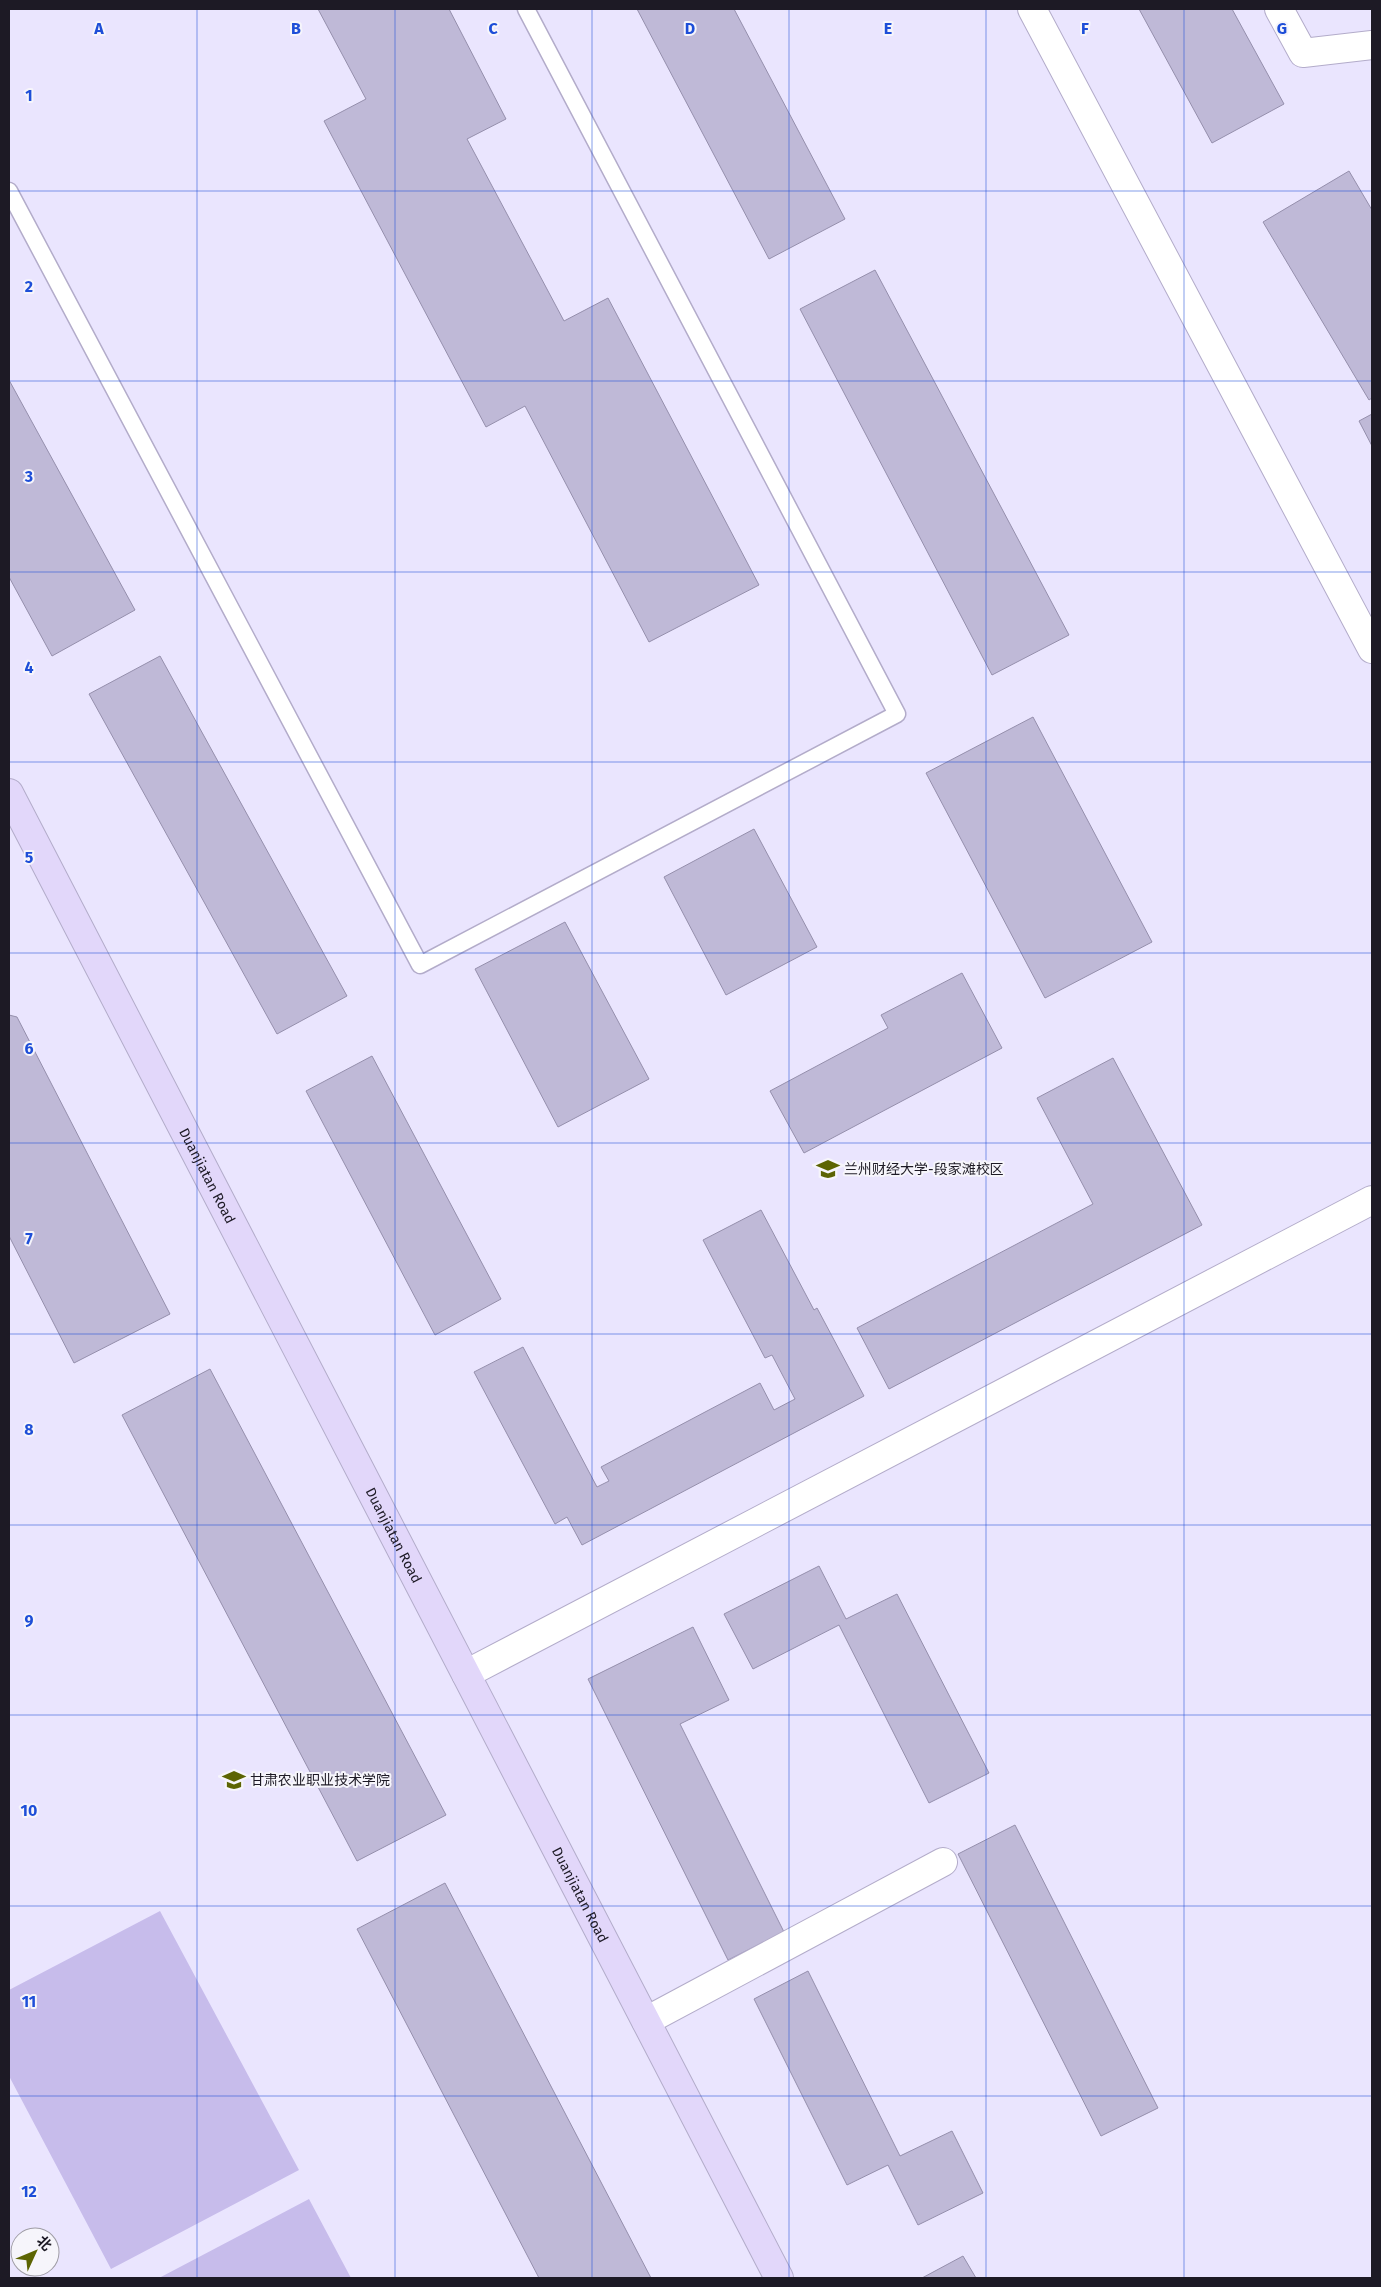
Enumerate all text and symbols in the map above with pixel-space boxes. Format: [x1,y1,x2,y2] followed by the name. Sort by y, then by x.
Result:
[93,19,104,38] text: A
[291,19,301,38] text: B
[488,19,498,38] text: C
[685,19,695,38] text: D
[884,19,892,38] text: E
[1081,19,1089,38] text: F
[1277,19,1287,38] text: G
[25,86,33,105] text: 1
[25,277,33,296] text: 2
[24,467,33,486] text: 3
[24,658,34,677] text: 4
[25,848,34,867] text: 5
[24,1039,34,1058] text: 6
[176,1125,239,1226] street label: Duanjiatan Road
[815,1156,841,1182] school or university icon: 兰州财经大学-段家滩校区
[844,1161,1004,1178] place label: 兰州财经大学-段家滩校区
[25,1229,33,1248] text: 7
[24,1420,34,1439] text: 8
[362,1484,426,1586] street label: Duanjiatan Road
[25,1611,34,1630] text: 9
[221,1767,247,1793] school or university icon: 甘肃农业职业技术学院
[250,1772,390,1789] place label: 甘肃农业职业技术学院
[21,1801,37,1820] text: 10
[548,1844,612,1945] street label: Duanjiatan Road
[22,1992,36,2011] text: 11
[21,2182,37,2201] text: 12
[10,2227,60,2277] north arrow
[33,2232,55,2254] text: 北

